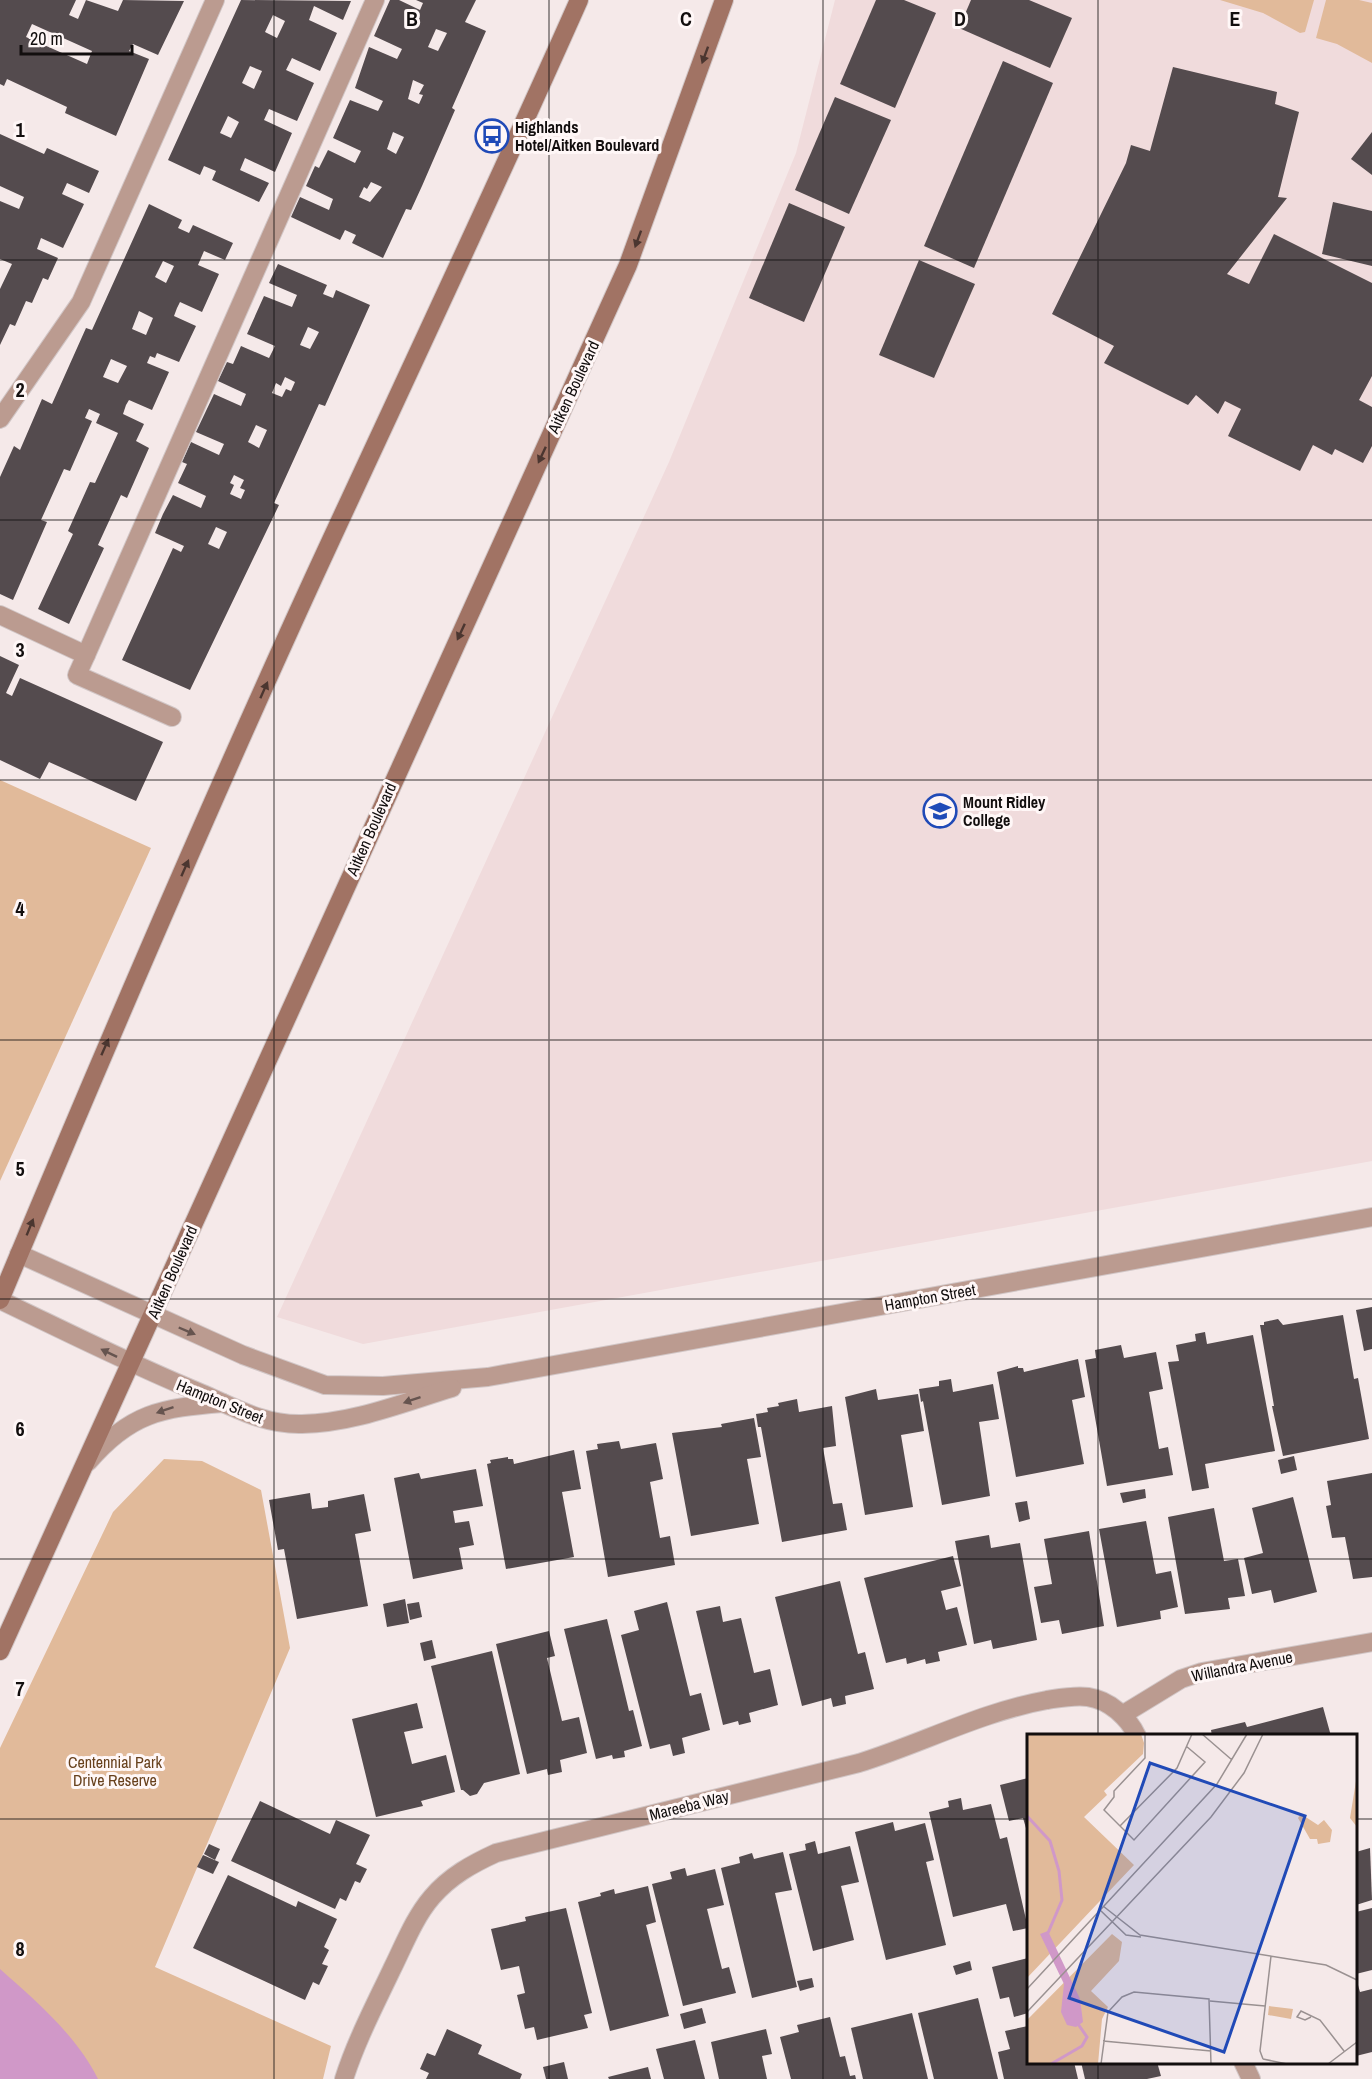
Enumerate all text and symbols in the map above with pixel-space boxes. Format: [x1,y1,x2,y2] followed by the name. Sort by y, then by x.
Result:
[406,5,418,32] text: B
[680,5,692,32] text: C
[954,5,966,32] text: D
[1230,5,1241,32] text: E
[21,18,132,56] scale bar
[30,26,63,51] text: 20 m
[700,47,710,65] one-way arrow
[15,116,25,143] text: 1
[515,116,659,156] place label: Highlands Hotel/Aitken Boulevard
[474,118,510,154] bus stop icon: Highlands Hotel/Aitken Boulevard
[633,230,643,248] one-way arrow
[541,337,604,438] street label: Aitken Boulevard
[15,376,25,403] text: 2
[536,446,546,464] one-way arrow
[456,624,465,641] one-way arrow
[15,636,25,663] text: 3
[259,682,268,699] one-way arrow
[340,779,401,880] street label: Aitken Boulevard
[963,791,1046,831] place label: Mount Ridley College
[922,793,958,829] school or university icon: Mount Ridley College
[180,860,189,877] one-way arrow
[15,895,25,922] text: 4
[101,1038,110,1055] one-way arrow
[15,1155,25,1182] text: 5
[25,1217,35,1235] one-way arrow
[141,1222,202,1323] street label: Aitken Boulevard
[883,1278,978,1316] street label: Hampton Street
[178,1326,196,1336] one-way arrow
[100,1348,117,1357] one-way arrow
[173,1374,267,1429] street label: Hampton Street
[403,1396,421,1406] one-way arrow
[156,1406,174,1415] one-way arrow
[15,1415,25,1442] text: 6
[1190,1645,1294,1687] street label: Willandra Avenue
[15,1675,25,1702] text: 7
[1027,1734,1357,2064] inset map
[68,1751,162,1791] park label: Centennial Park Drive Reserve
[647,1784,731,1825] street label: Mareeba Way
[15,1935,25,1962] text: 8

